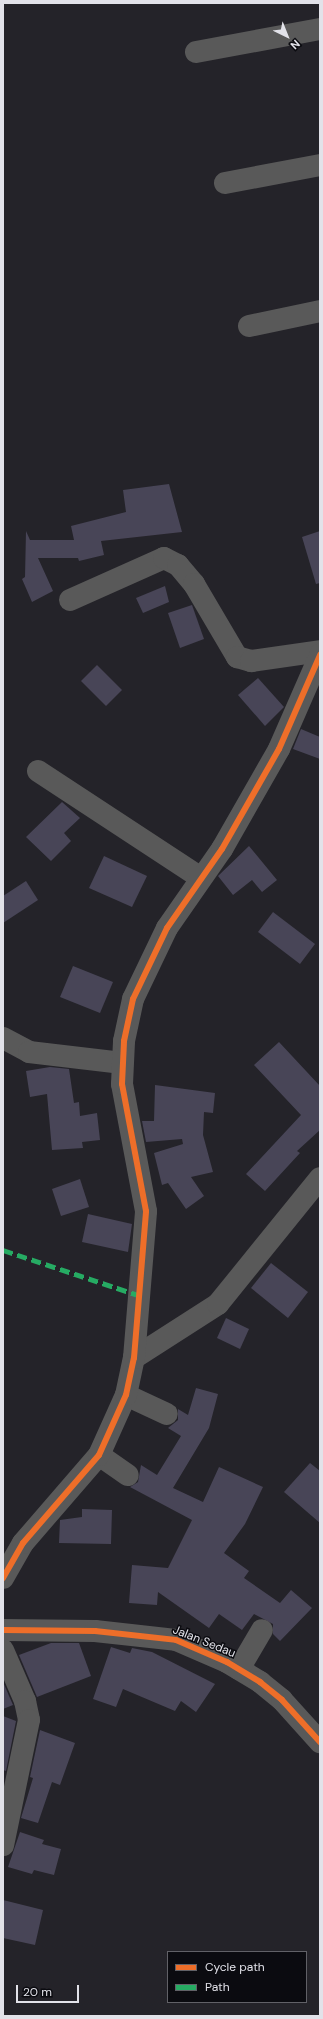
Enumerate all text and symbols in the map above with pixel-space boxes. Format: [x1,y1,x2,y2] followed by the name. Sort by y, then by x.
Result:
[267,16,307,56] north arrow
[287,37,303,53] text: N
[170,1623,238,1661] street label: Jalan Sedau
[167,1951,307,2003] legend
[205,1959,265,1975] text: Cycle path
[18,1977,81,2003] scale bar
[205,1979,230,1995] text: Path
[23,1984,52,2000] text: 20 m

